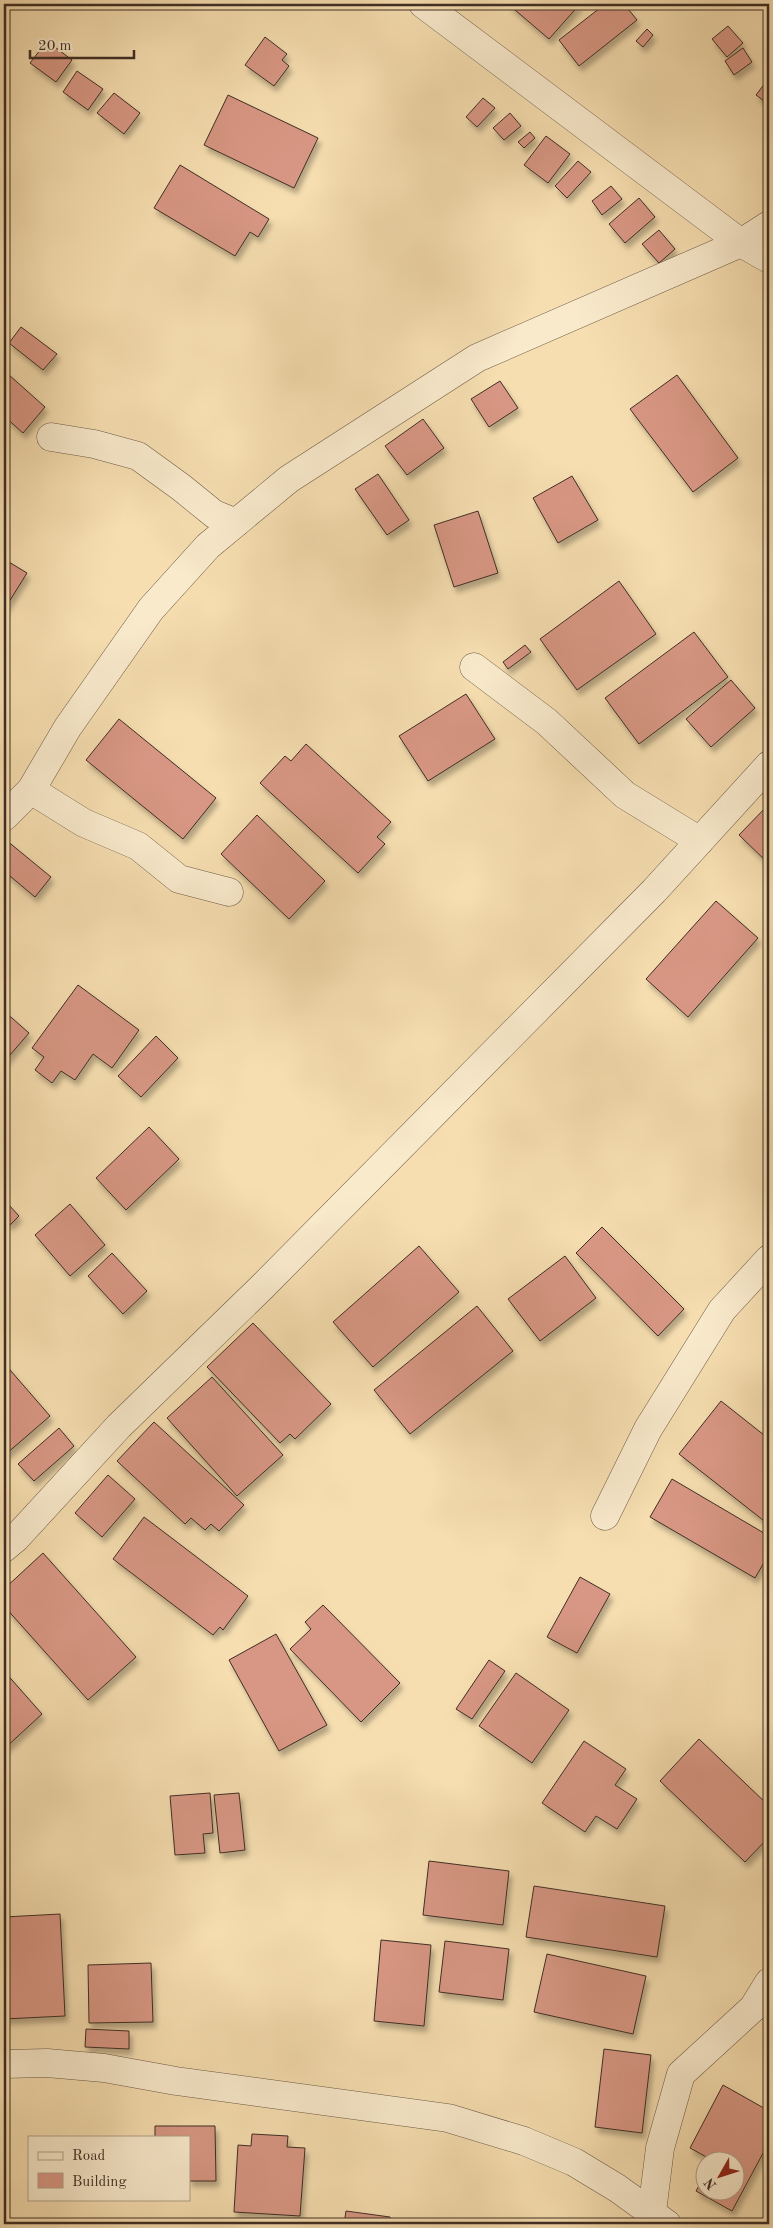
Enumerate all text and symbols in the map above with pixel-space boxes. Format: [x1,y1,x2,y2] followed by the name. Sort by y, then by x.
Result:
[30,28,134,60] scale bar
[38,39,72,54] text: 20 m
[28,2136,190,2200] legend
[72,2149,106,2164] text: Road
[696,2150,746,2200] north arrow
[72,2175,127,2190] text: Building
[702,2175,719,2192] text: N

